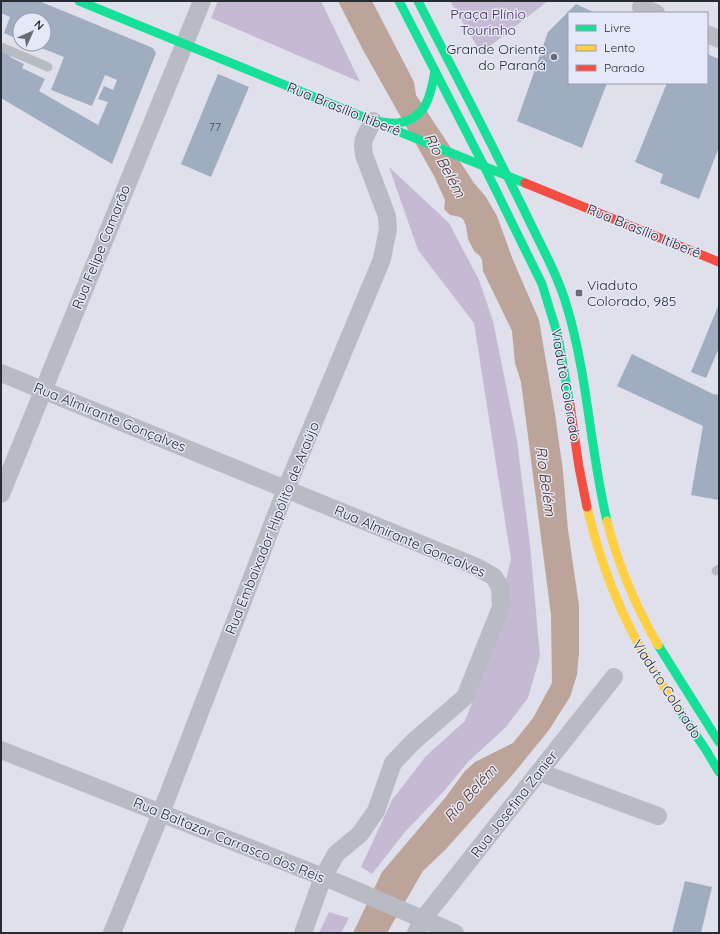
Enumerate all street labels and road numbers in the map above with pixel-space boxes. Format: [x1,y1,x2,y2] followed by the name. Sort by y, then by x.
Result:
[285,78,404,140] street label: Rua Brasílio Itiberê
[68,182,134,312] street label: Rua Felipe Camarão
[585,200,704,262] street label: Rua Brasílio Itiberê
[547,327,585,443] street label: Viaduto Colorado
[31,378,189,456] street label: Rua Almirante Gonçalves
[221,419,323,637] street label: Rua Embaixador Hipólito de Araújo
[332,501,488,581] street label: Rua Almirante Gonçalves
[628,636,706,742] street label: Viaduto Colorado
[467,746,562,861] street label: Rua Josefina Zanier
[131,793,327,887] street label: Rua Baltazar Carrasco dos Reis

